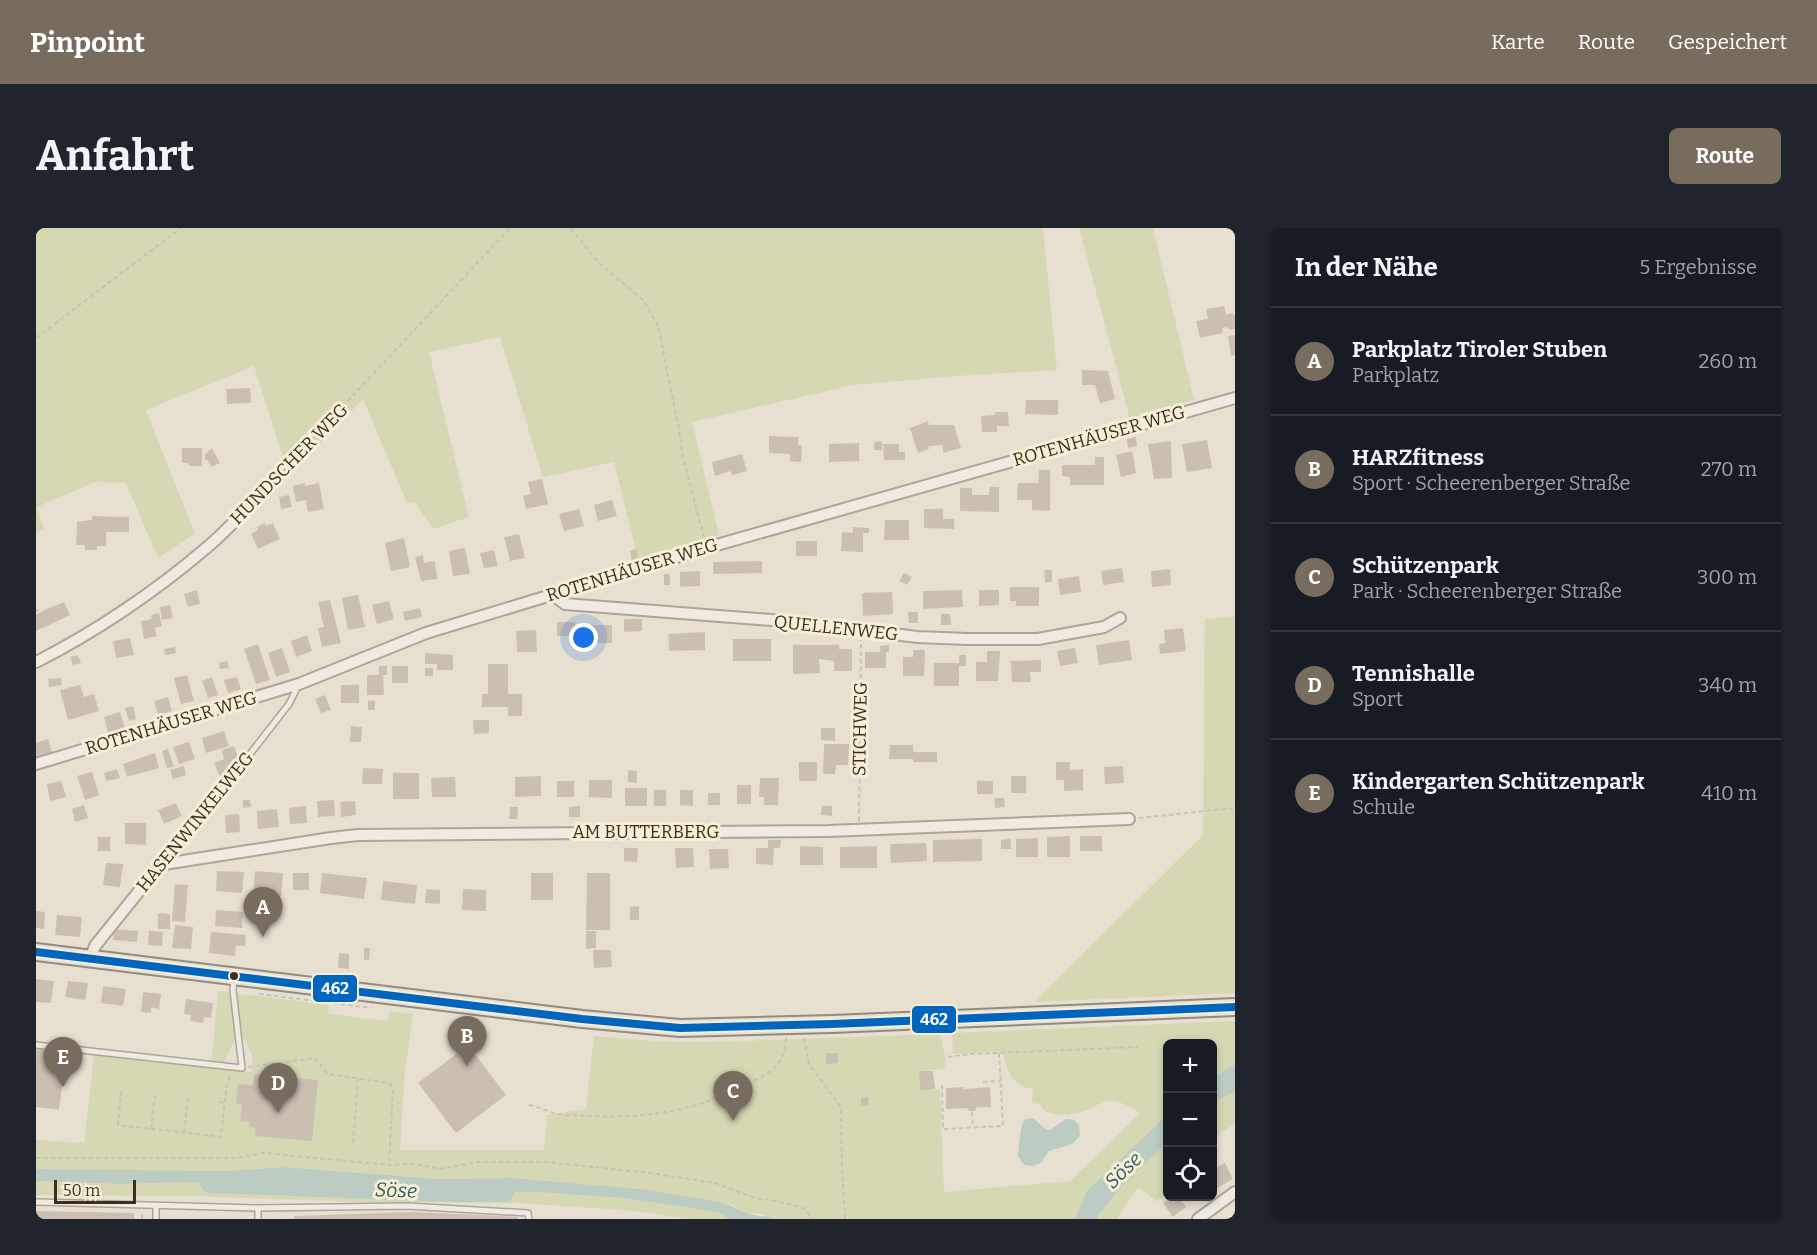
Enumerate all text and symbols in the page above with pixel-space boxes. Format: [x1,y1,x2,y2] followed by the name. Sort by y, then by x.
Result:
[30,26,145,59] text: Pinpoint
[1491,29,1545,55] text: Karte
[1578,29,1635,55] text: Route
[1668,29,1787,55] text: Gespeichert
[1669,128,1781,184] button: Route
[36,131,194,181] text: Anfahrt
[1295,252,1438,283] text: In der Nähe
[1640,255,1757,279] text: 5 Ergebnisse
[1352,336,1607,363] text: Parkplatz Tiroler Stuben
[1307,349,1322,373] text: A
[1698,349,1757,373] text: 260 m
[1352,363,1439,387] text: Parkplatz
[226,399,352,529] street label: HUNDSCHER WEG
[1010,401,1188,471] street label: ROTENHÄUSER WEG
[1352,444,1484,471] text: HARZfitness
[1308,457,1321,481] text: B
[1701,457,1757,481] text: 270 m
[1352,471,1631,495] text: Sport · Scheerenberger Straße
[544,533,720,607] street label: ROTENHÄUSER WEG
[1352,552,1499,579] text: Schützenpark
[1308,565,1321,589] text: C
[1697,565,1757,589] text: 300 m
[1352,579,1622,603] text: Park · Scheerenberger Straße
[773,611,899,645] street label: QUELLENWEG
[569,623,598,652] your location
[1352,660,1475,687] text: Tennishalle
[1307,673,1322,697] text: D
[1698,673,1757,697] text: 340 m
[848,682,872,776] street label: STICHWEG
[83,686,259,760] street label: ROTENHÄUSER WEG
[1352,687,1403,711] text: Sport
[132,747,258,897] street label: HASENWINKELWEG
[1352,768,1645,795] text: Kindergarten Schützenpark
[1308,781,1321,805] text: E
[1701,781,1757,805] text: 410 m
[1352,795,1415,819] text: Schule
[572,821,720,843] street label: AM BUTTERBERG
[244,888,282,937] pin: A
[228,970,240,982] unlabelled marker
[312,974,358,1003] line badge: 462
[321,979,349,998] text: 462
[911,1005,957,1034] line badge: 462
[920,1010,948,1029] text: 462
[448,1016,486,1066] pin: B
[44,1038,82,1087] pin: E
[1163,1039,1217,1201] map controls
[1163,1039,1217,1093] button: +
[258,1064,298,1113] pin: D
[714,1072,752,1121] pin: C
[1163,1093,1217,1147] button: −
[1100,1147,1146,1193] water label: Söse
[1163,1147,1217,1201] button: locate
[54,1177,136,1204] scale bar
[375,1177,417,1203] water label: Söse
[63,1181,100,1200] text: 50 m

